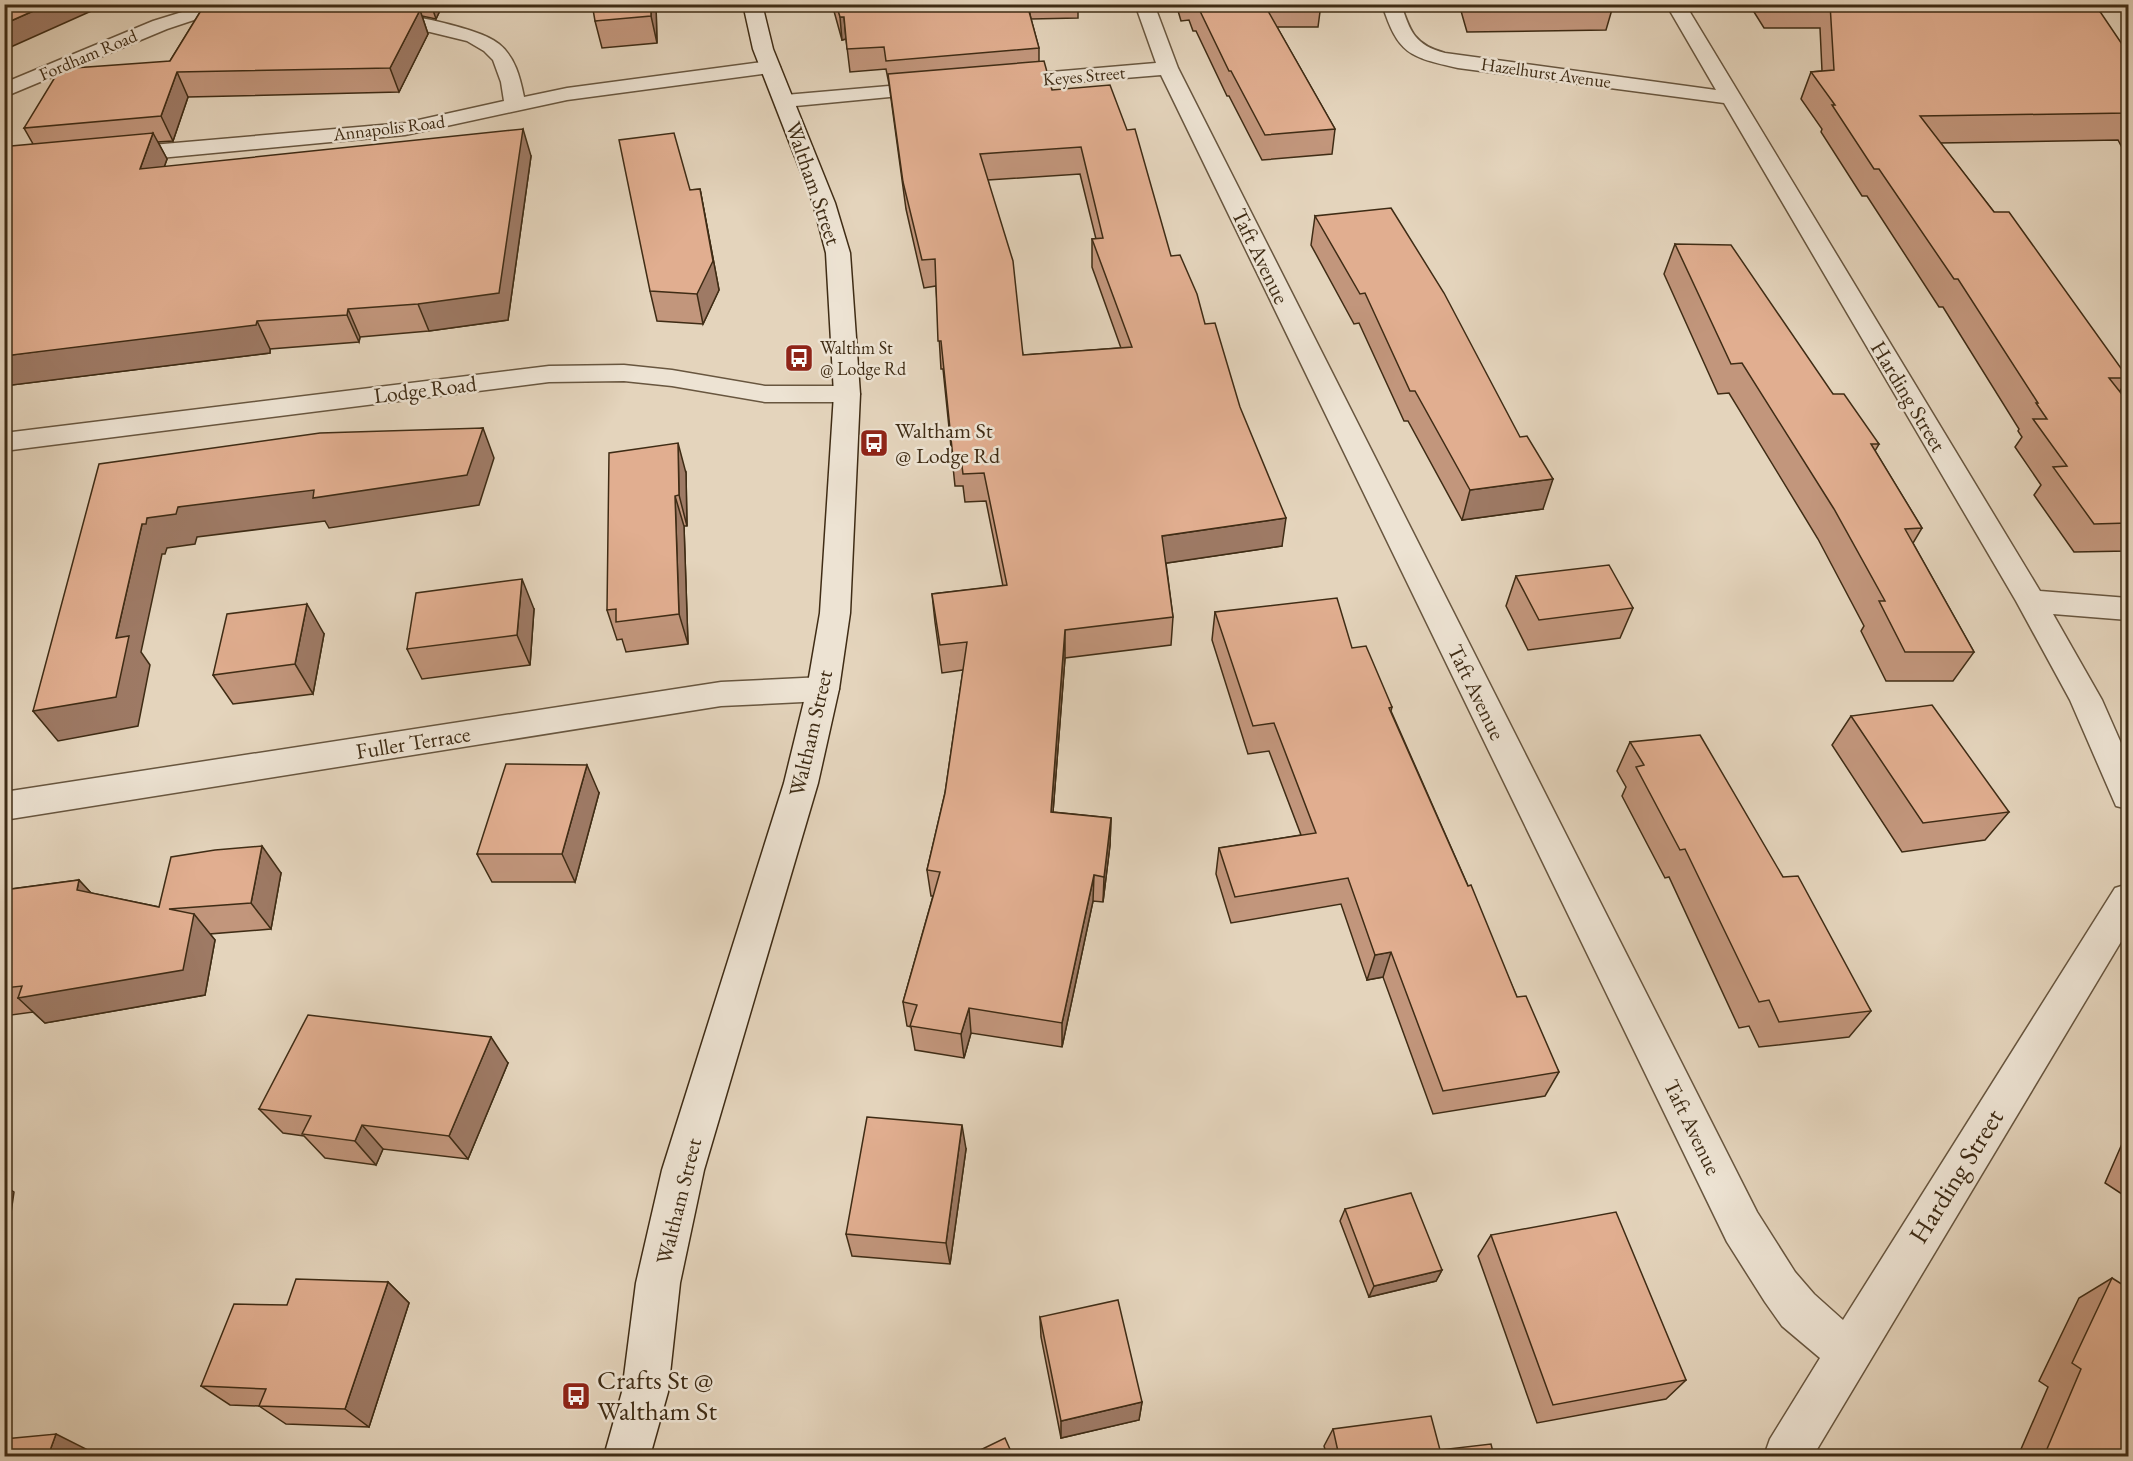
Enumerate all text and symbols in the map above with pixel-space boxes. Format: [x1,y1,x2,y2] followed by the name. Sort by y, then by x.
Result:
[35,23,141,86] street label: Fordham Road
[1480,52,1613,93] street label: Hazelhurst Avenue
[1042,60,1126,91] street label: Keyes Street
[331,109,447,146] street label: Annapolis Road
[779,118,848,249] street label: Waltham Street
[1225,204,1296,309] street label: Taft Avenue
[1864,335,1953,457] street label: Harding Street
[820,336,907,380] place label: Walthm St @ Lodge Rd
[783,342,815,374] bus stop icon: Walthm St @ Lodge Rd
[372,369,479,410] street label: Lodge Road
[895,416,1001,470] place label: Waltham St @ Lodge Rd
[858,427,890,459] bus stop icon: Waltham St @ Lodge Rd
[1441,640,1512,745] street label: Taft Avenue
[782,667,839,799] street label: Waltham Street
[354,719,473,766] street label: Fuller Terrace
[1657,1075,1728,1180] street label: Taft Avenue
[1900,1101,2011,1250] street label: Harding Street
[649,1135,708,1267] street label: Waltham Street
[597,1362,717,1428] place label: Crafts St @ Waltham St
[560,1380,592,1412] bus stop icon: Crafts St @ Waltham St

